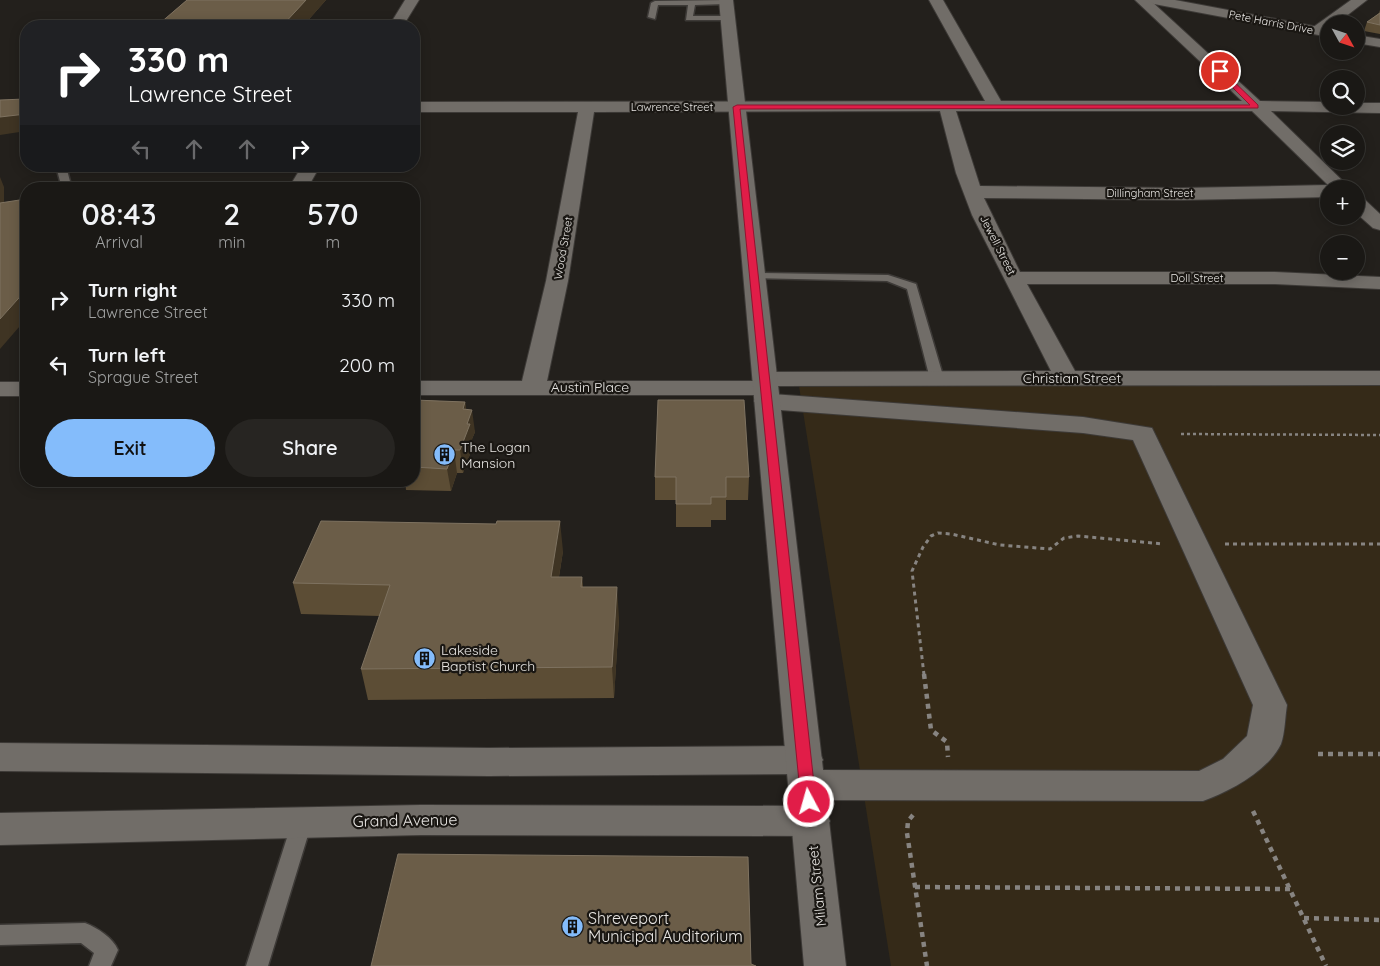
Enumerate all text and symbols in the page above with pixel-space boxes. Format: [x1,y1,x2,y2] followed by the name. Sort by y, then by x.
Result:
[1228,7,1314,37] street label: Pete Harris Drive
[1320,15,1365,60] north arrow
[1320,15,1365,280] map controls
[128,37,229,81] text: 330 m
[45,40,110,105] icon: right
[1199,50,1241,92] pin
[1206,57,1234,85] icon: arrive
[1320,70,1365,115] button: search
[128,80,293,108] text: Lawrence Street
[631,100,713,114] street label: Lawrence Street
[1320,125,1365,170] button: layers
[127,135,155,163] icon: left
[180,135,208,163] icon: ahead
[233,135,261,163] icon: ahead
[286,135,314,163] icon: right
[1320,180,1365,225] button: +
[1107,186,1194,200] street label: Dillingham Street
[82,195,157,233] text: 08:43
[223,195,240,233] text: 2
[307,195,358,233] text: 570
[977,213,1019,277] street label: Jewell Street
[551,215,575,280] street label: Wood Street
[95,232,143,252] text: Arrival
[218,232,245,252] text: min
[325,232,340,252] text: m
[1320,235,1365,280] button: −
[1171,271,1224,285] street label: Doll Street
[88,278,177,302] text: Turn right
[45,286,73,314] icon: right
[341,288,395,312] text: 330 m
[88,302,208,322] text: Lawrence Street
[88,343,166,367] text: Turn left
[45,351,73,379] icon: left
[339,353,395,377] text: 200 m
[88,367,198,387] text: Sprague Street
[1023,369,1121,387] street label: Christian Street
[551,378,629,396] street label: Austin Place
[45,419,215,477] button: Exit
[225,419,395,477] button: Share
[461,438,530,472] place label: The Logan Mansion
[433,443,457,467] building icon: The Logan Mansion
[441,641,535,675] place label: Lakeside Baptist Church
[413,646,437,670] building icon: Lakeside Baptist Church
[782,775,834,827] position arrow
[352,809,458,831] street label: Grand Avenue
[804,844,830,927] street label: Milam Street
[588,908,743,946] place label: Shreveport Municipal Auditorium
[560,915,584,939] building icon: Shreveport Municipal Auditorium

